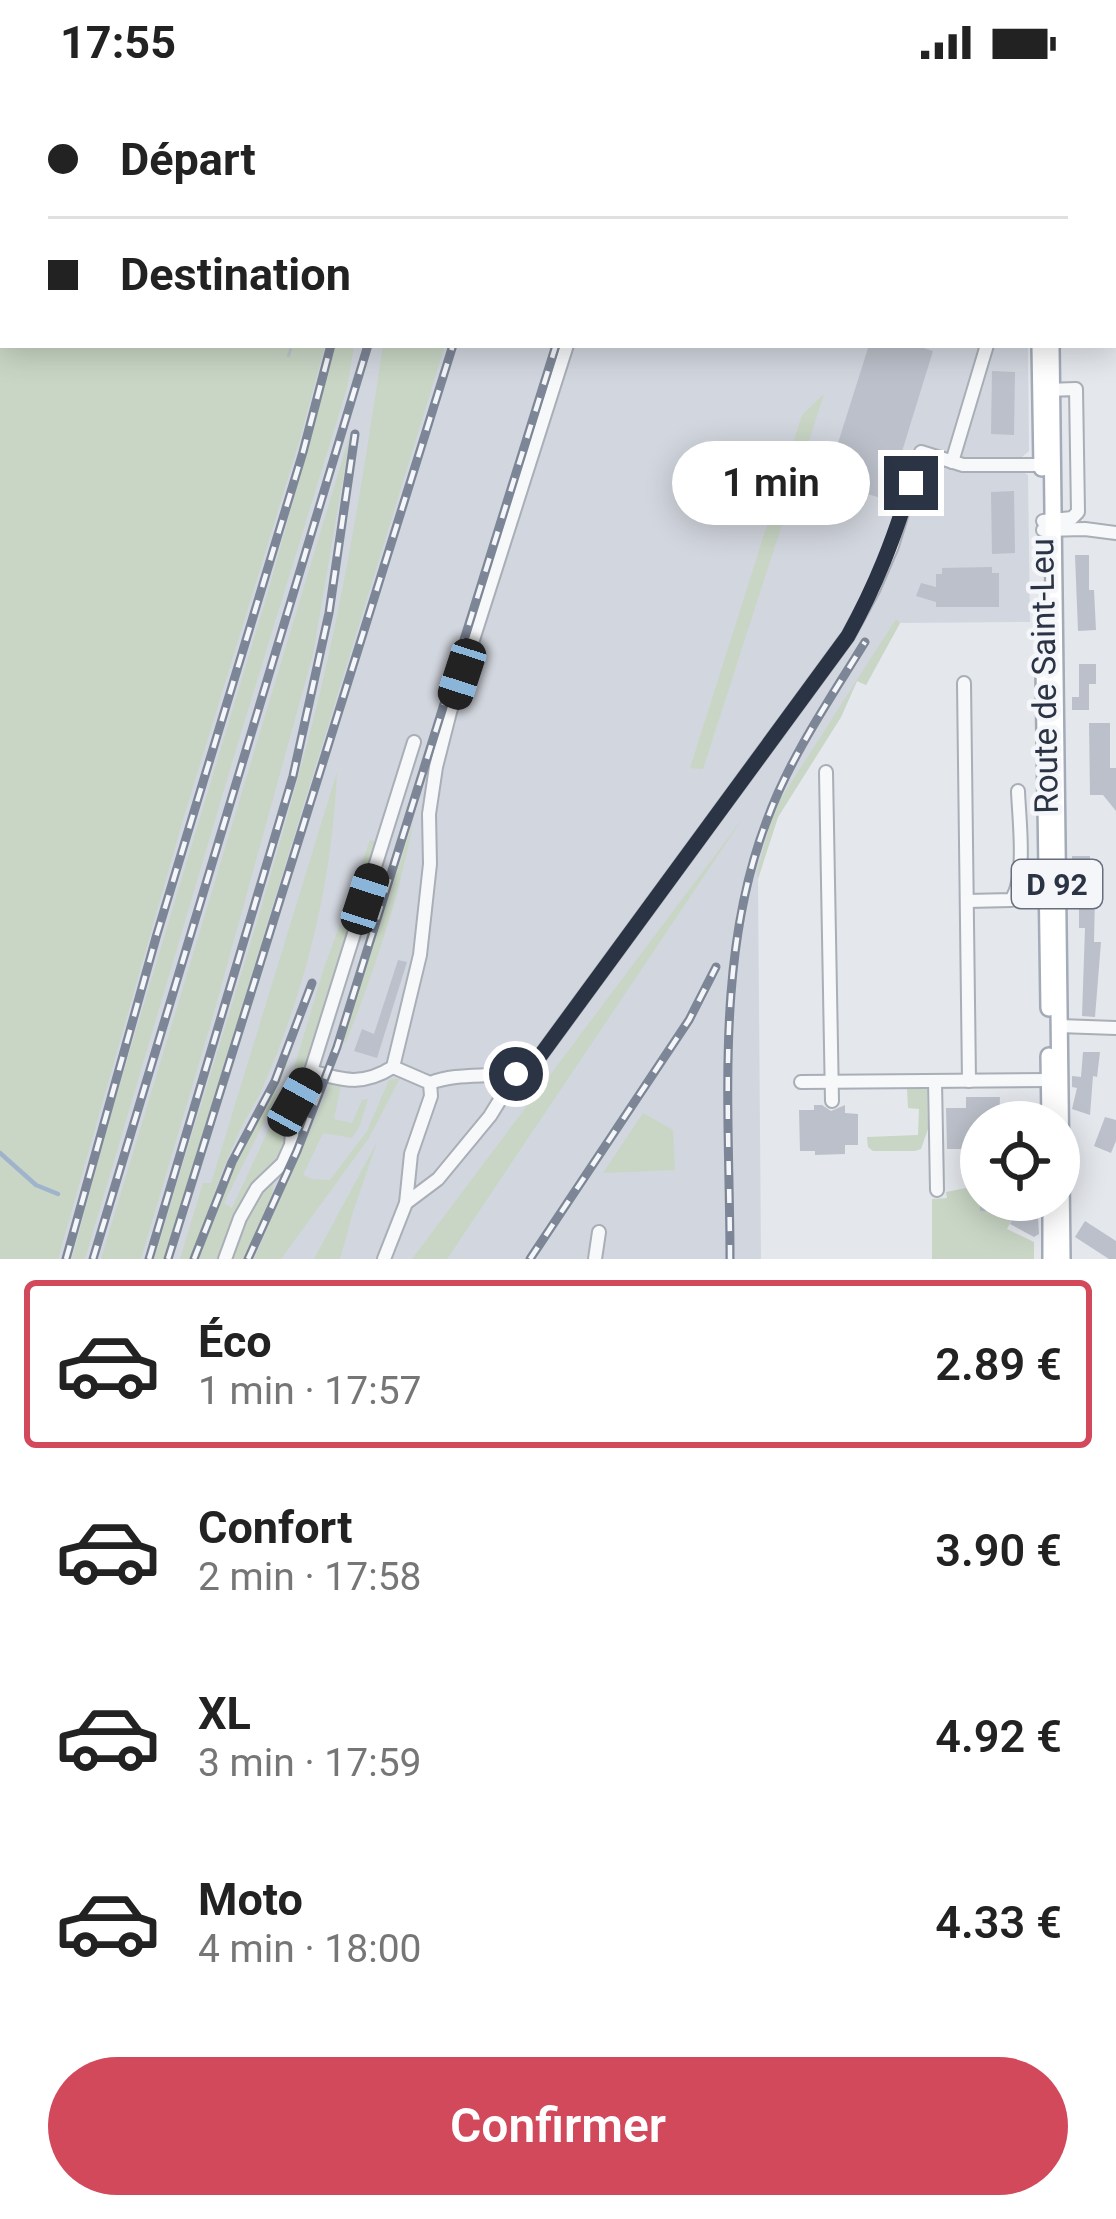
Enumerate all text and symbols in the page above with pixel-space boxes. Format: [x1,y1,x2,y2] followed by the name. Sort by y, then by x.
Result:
[60,16,176,69] text: 17:55
[120,133,256,186] text: Départ
[120,248,351,301] text: Destination
[671,441,869,525] callout: 1 min
[884,456,938,510] route end
[722,460,820,506] text: 1 min
[1022,538,1066,814] street label: Route de Saint-Leu
[434,634,490,714] car
[337,859,393,939] car
[1012,860,1102,908] road number: D 92
[489,1047,543,1101] route start
[262,1062,328,1142] car
[960,1101,1080,1221] map controls
[960,1101,1080,1221] button: locate
[54,1310,162,1418] icon: car
[198,1315,272,1368] text: Éco
[935,1338,1062,1391] text: 2.89 €
[198,1368,421,1414] text: 1 min · 17:57
[54,1496,162,1604] icon: car
[198,1501,352,1554] text: Confort
[935,1524,1062,1577] text: 3.90 €
[198,1554,421,1600] text: 2 min · 17:58
[54,1682,162,1790] icon: car
[198,1687,251,1740] text: XL
[935,1710,1062,1763] text: 4.92 €
[198,1740,421,1786] text: 3 min · 17:59
[54,1868,162,1976] icon: car
[198,1873,303,1926] text: Moto
[935,1896,1062,1949] text: 4.33 €
[198,1926,421,1972] text: 4 min · 18:00
[48,2057,1068,2195] button: Confirmer

